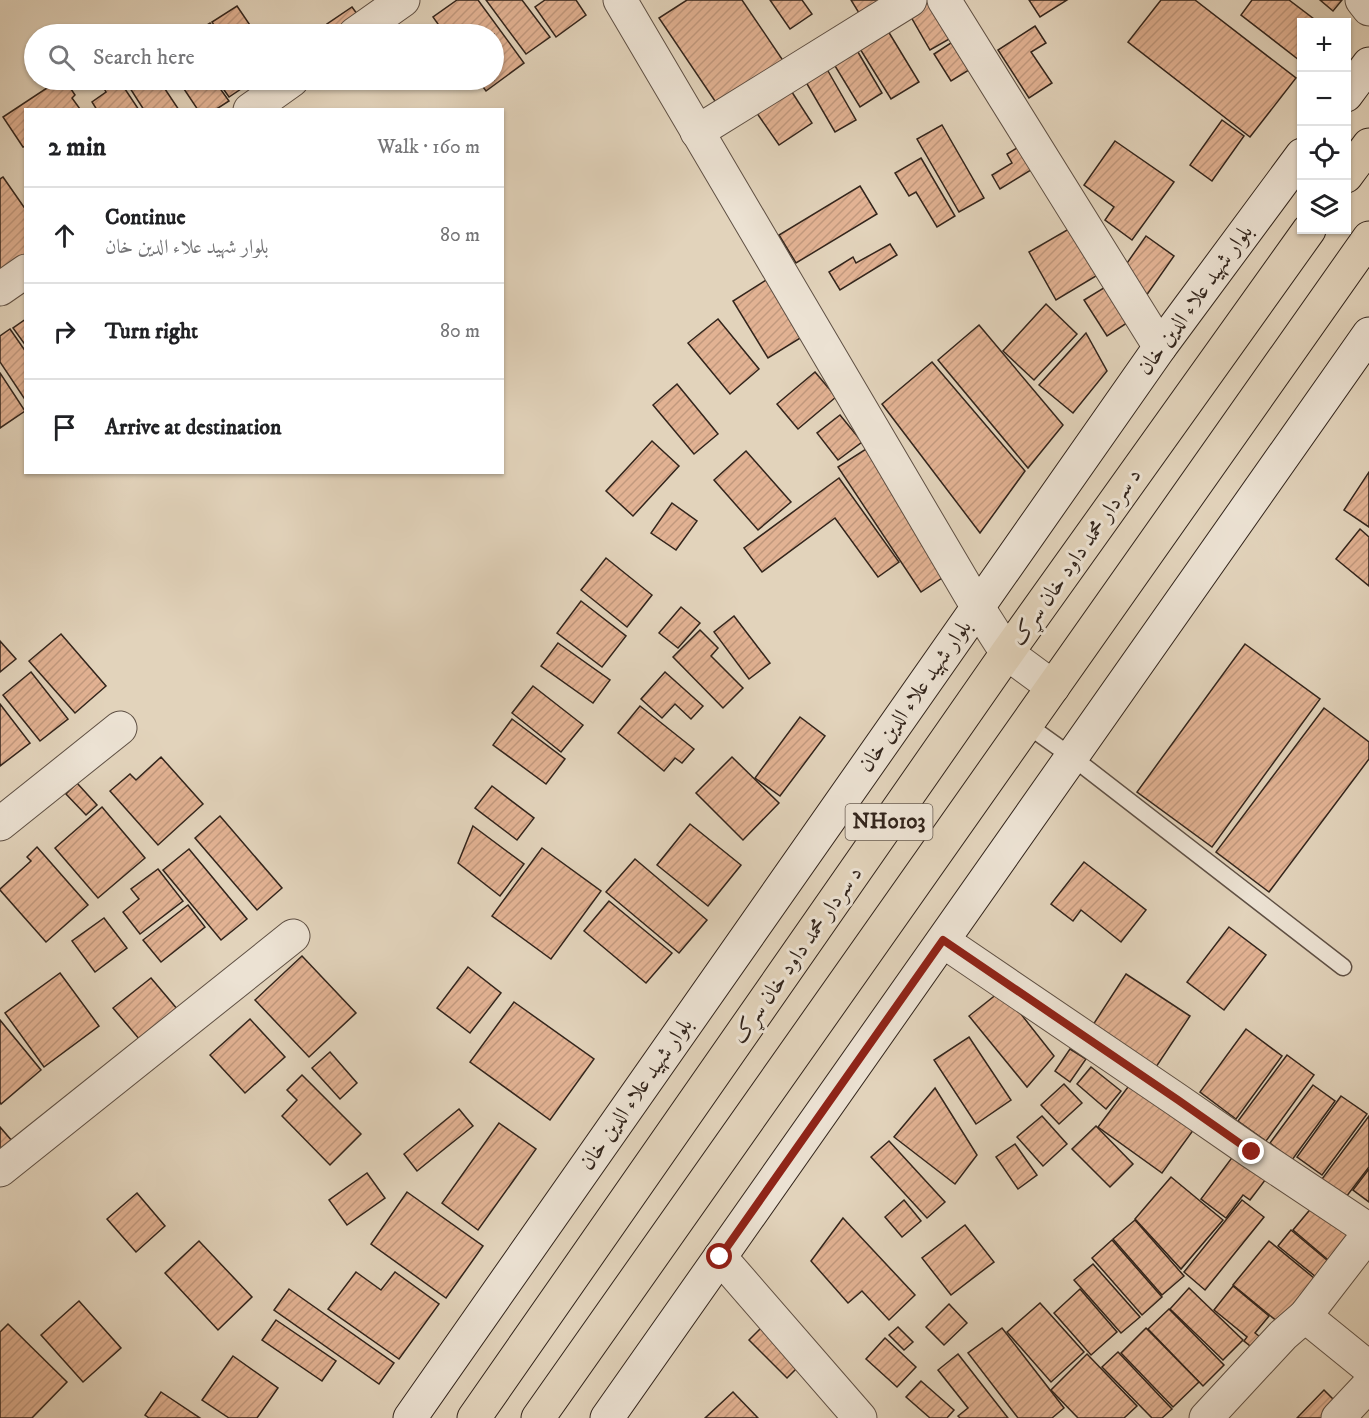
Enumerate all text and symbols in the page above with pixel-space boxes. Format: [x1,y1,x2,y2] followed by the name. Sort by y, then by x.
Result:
[1297,18,1351,234] map controls
[1297,18,1351,72] button: +
[24,24,504,90] search box
[45,41,78,74] icon: search
[93,44,195,71] text: Search here
[1297,72,1351,126] button: −
[1297,126,1351,180] button: locate
[48,131,106,164] text: 2 min
[377,135,480,160] text: Walk · 160 m
[1297,180,1351,234] button: layers
[105,204,186,231] text: Continue
[48,219,81,252] icon: ahead
[1131,219,1259,381] street label: بلوار شهید علاء الدین خان
[440,223,480,248] text: 80 m
[105,235,269,260] text: بلوار شهید علاء الدین خان
[48,315,81,348] icon: right
[105,318,198,345] text: Turn right
[440,319,480,344] text: 80 m
[48,411,81,444] icon: arrive
[105,414,282,441] text: Arrive at destination
[1005,463,1150,653] street label: د سردار محمد داود خان سړک
[852,615,978,777] street label: بلوار شهید علاء الدین خان
[846,804,932,840] road number: NH0103
[726,861,871,1051] street label: د سردار محمد داود خان سړک
[573,1013,699,1175] street label: بلوار شهید علاء الدین خان
[1238,1138,1264,1164] route end
[706,1243,732,1269] route start

